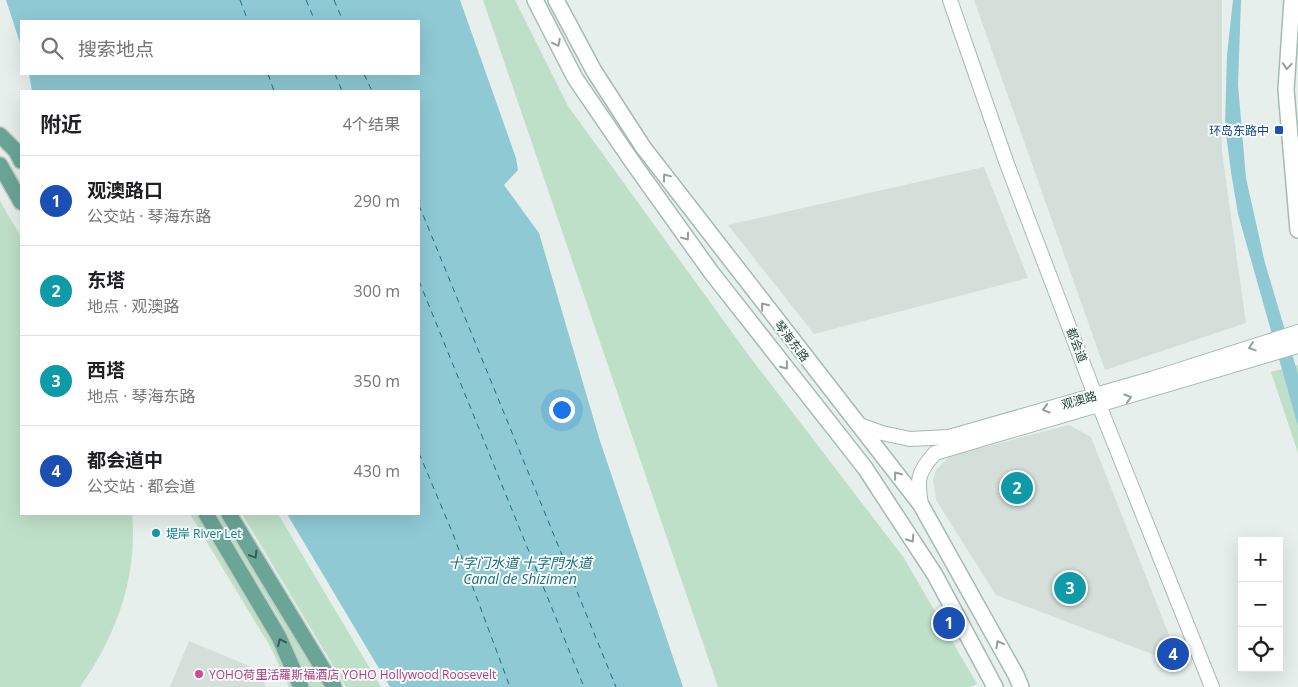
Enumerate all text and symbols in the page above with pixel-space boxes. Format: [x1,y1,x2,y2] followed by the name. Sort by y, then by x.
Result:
[20,20,420,75] search box
[38,34,66,62] icon: search
[78,36,154,62] text: 搜索地点
[551,38,561,47] one-way arrow
[1282,62,1293,70] one-way arrow
[40,110,82,138] text: 附近
[343,113,400,135] text: 4个结果
[1209,122,1269,139] place label: 环岛东路中
[1273,124,1285,136] marker: 环岛东路中
[662,173,671,182] one-way arrow
[87,177,163,203] text: 观澳路口
[51,190,61,212] text: 1
[354,190,400,212] text: 290 m
[87,205,212,227] text: 公交站 · 琴海东路
[680,231,689,240] one-way arrow
[87,267,125,293] text: 东塔
[51,280,61,302] text: 2
[354,280,400,302] text: 300 m
[87,295,180,317] text: 地点 · 观澳路
[761,302,770,311] one-way arrow
[771,317,813,365] street label: 琴海东路
[1063,325,1091,365] street label: 都会道
[1248,341,1256,351] one-way arrow
[87,357,125,383] text: 西塔
[779,360,788,369] one-way arrow
[51,370,61,392] text: 3
[354,370,400,392] text: 350 m
[87,385,196,407] text: 地点 · 琴海东路
[1059,387,1099,413] street label: 观澳路
[1123,393,1131,403] one-way arrow
[549,397,575,423] your location
[1042,404,1051,414] one-way arrow
[87,447,163,473] text: 都会道中
[51,460,61,482] text: 4
[354,460,400,482] text: 430 m
[1001,469,1033,507] pin: 2
[894,472,902,481] one-way arrow
[87,475,196,497] text: 公交站 · 都会道
[166,525,242,542] place label: 堤岸 River Let
[150,527,162,539] marker: 堤岸 River Let
[905,534,914,543] one-way arrow
[1238,537,1283,672] map controls
[1238,537,1283,582] button: +
[248,550,258,559] one-way arrow
[448,553,594,588] water label: 十字门水道 十字門水道 Canal de Shizimen
[1054,569,1086,607] pin: 3
[1238,582,1283,627] button: −
[933,604,965,642] pin: 1
[1238,627,1283,672] button: locate
[1157,635,1189,673] pin: 4
[277,638,288,647] one-way arrow
[995,640,1005,649] one-way arrow
[209,666,496,683] place label: YOHO荷里活羅斯福酒店 YOHO Hollywood Roosevelt
[193,668,205,680] marker: YOHO荷里活羅斯福酒店 YOHO Hollywood Roosevelt

